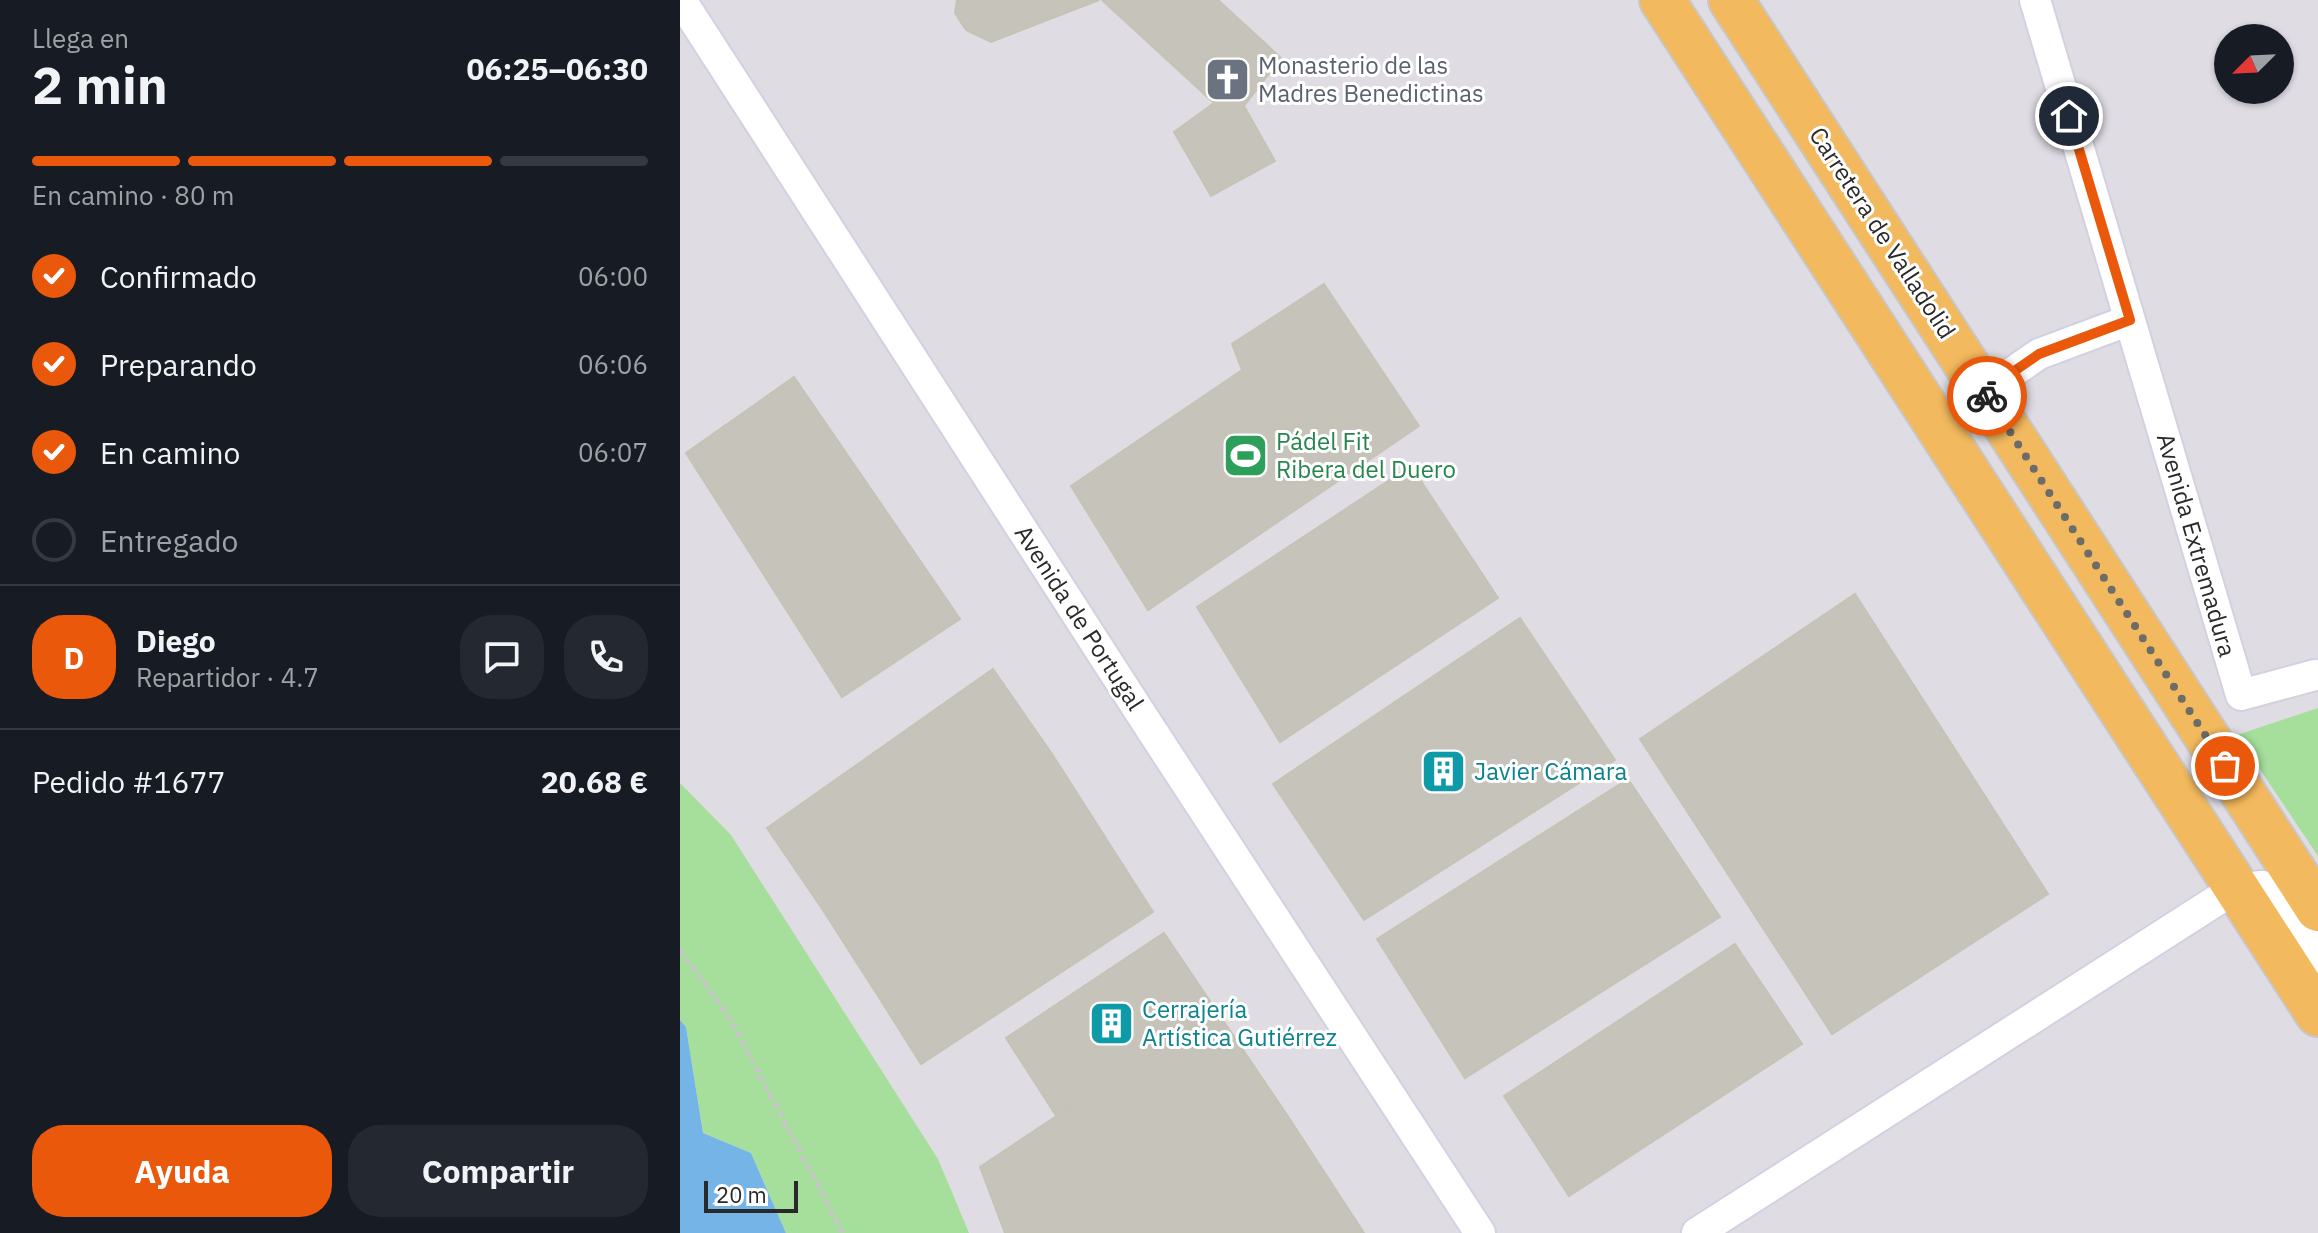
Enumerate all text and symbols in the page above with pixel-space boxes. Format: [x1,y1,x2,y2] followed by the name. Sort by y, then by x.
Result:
[32,21,129,55] text: Llega en
[2214,24,2294,104] north arrow
[2214,24,2294,104] map controls
[467,49,648,88] text: 06:25–06:30
[1258,49,1484,109] place label: Monasterio de las Madres Benedictinas
[32,51,168,118] text: 2 min
[1203,56,1251,104] church icon: Monasterio de las Madres Benedictinas
[2035,82,2103,150] pin
[2047,94,2091,138] icon: home
[1802,121,1963,344] street label: Carretera de Valladolid
[32,178,234,212] text: En camino · 80 m
[32,254,76,298] icon: check
[100,257,257,296] text: Confirmado
[578,259,648,293] text: 06:00
[32,342,76,386] icon: check
[100,345,257,384] text: Preparando
[578,347,648,381] text: 06:06
[1947,356,2027,436] courier
[1965,374,2009,418] icon: bike
[1276,425,1456,485] place label: Pádel Fit Ribera del Duero
[2150,429,2244,660] street label: Avenida Extremadura
[32,430,76,474] icon: check
[1221,432,1269,480] sports icon: Pádel Fit Ribera del Duero
[100,433,240,472] text: En camino
[578,435,648,469] text: 06:07
[1008,519,1152,716] street label: Avenida de Portugal
[100,521,238,560] text: Entregado
[460,615,544,699] button: chat
[564,615,648,699] button: phone
[136,621,216,660] text: Diego
[64,638,84,677] text: D
[136,660,319,694] text: Repartidor · 4.7
[2191,732,2259,800] pin
[2203,744,2247,788] icon: bag
[1419,748,1467,796] building icon: Javier Cámara
[1474,755,1628,787] place label: Javier Cámara
[32,762,226,801] text: Pedido #1677
[541,762,648,801] text: 20.68 €
[1142,993,1337,1053] place label: Cerrajería Artística Gutiérrez
[1087,1000,1135,1048] building icon: Cerrajería Artística Gutiérrez
[32,1125,332,1217] button: Ayuda
[348,1125,648,1217] button: Compartir
[704,1177,798,1213] scale bar
[716,1180,767,1209] text: 20 m

